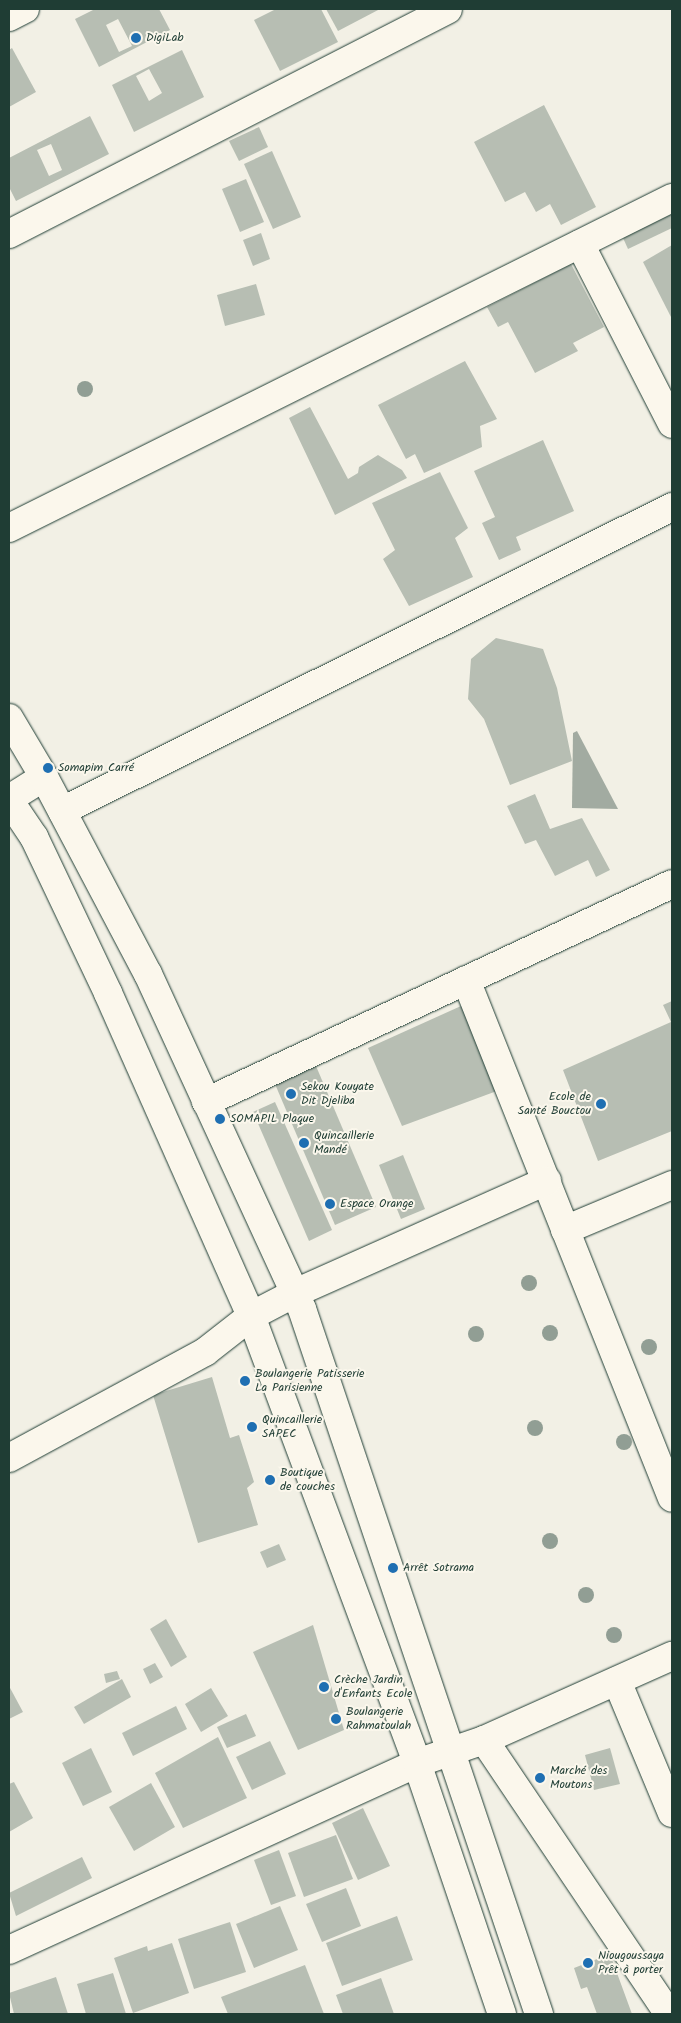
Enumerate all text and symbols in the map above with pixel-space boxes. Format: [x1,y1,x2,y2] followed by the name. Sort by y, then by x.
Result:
[146,31,184,45] place label: DigiLab
[130,32,142,44] marker: DigiLab
[58,761,134,775] place label: Somapim Carré
[42,762,54,774] marker: Somapim Carré
[301,1080,374,1108] place label: Sekou Kouyate Dit Djeliba
[285,1088,297,1100] marker: Sekou Kouyate Dit Djeliba
[518,1090,591,1118] place label: Ecole de Santé Bouctou
[595,1098,607,1110] marker: Ecole de Santé Bouctou
[230,1112,314,1126] place label: SOMAPIL Plaque
[214,1113,226,1125] marker: SOMAPIL Plaque
[314,1129,374,1157] place label: Quincaillerie Mandé
[298,1137,310,1149] marker: Quincaillerie Mandé
[340,1197,413,1211] place label: Espace Orange
[324,1198,336,1210] marker: Espace Orange
[255,1367,364,1395] place label: Boulangerie Patisserie La Parisienne
[239,1375,251,1387] marker: Boulangerie Patisserie La Parisienne
[262,1413,322,1441] place label: Quincaillerie SAPEC
[246,1421,258,1433] marker: Quincaillerie SAPEC
[280,1466,335,1494] place label: Boutique de couches
[264,1474,276,1486] marker: Boutique de couches
[403,1561,474,1575] place label: Arrêt Sotrama
[387,1562,399,1574] marker: Arrêt Sotrama
[334,1673,412,1701] place label: Crèche Jardin d'Enfants Ecole
[318,1681,330,1693] marker: Crèche Jardin d'Enfants Ecole
[346,1705,411,1733] place label: Boulangerie Rahmatoulah
[330,1713,342,1725] marker: Boulangerie Rahmatoulah
[550,1764,607,1792] place label: Marché des Moutons
[534,1772,546,1784] marker: Marché des Moutons
[598,1949,664,1977] place label: Niougoussaya Prêt à porter
[582,1957,594,1969] marker: Niougoussaya Prêt à porter

